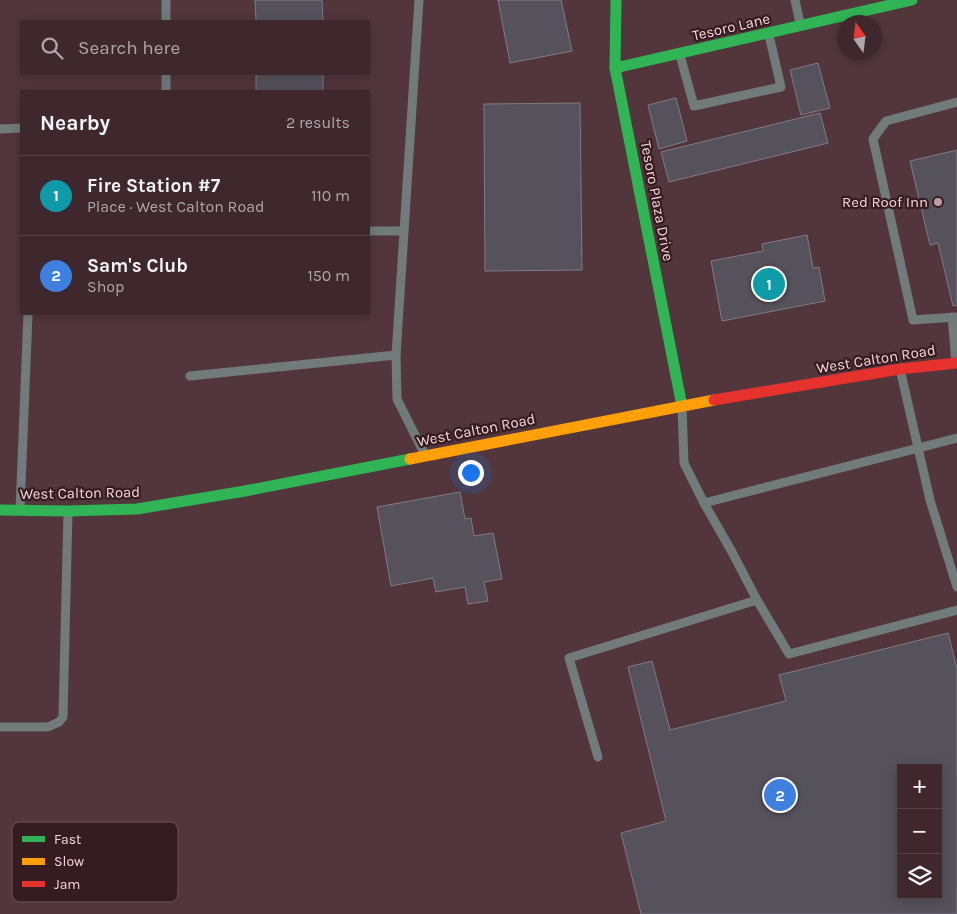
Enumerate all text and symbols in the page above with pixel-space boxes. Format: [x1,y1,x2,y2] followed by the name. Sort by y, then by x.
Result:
[690,9,772,45] street label: Tesoro Lane
[837,15,882,60] north arrow
[20,20,370,75] search box
[38,34,66,62] icon: search
[78,37,180,59] text: Search here
[40,111,110,135] text: Nearby
[286,113,350,132] text: 2 results
[637,139,677,263] street label: Tesoro Plaza Drive
[87,175,220,197] text: Fire Station #7
[53,186,59,205] text: 1
[311,186,350,205] text: 110 m
[842,193,928,211] place label: Red Roof Inn
[932,196,944,208] marker: Red Roof Inn
[87,197,264,216] text: Place · West Calton Road
[87,255,188,277] text: Sam's Club
[753,265,785,303] pin: 1
[51,266,61,285] text: 2
[307,266,350,285] text: 150 m
[87,277,124,296] text: Shop
[815,341,937,377] street label: West Calton Road
[415,410,537,450] street label: West Calton Road
[458,460,484,486] your location
[20,483,140,503] street label: West Calton Road
[897,764,942,899] map controls
[897,764,942,809] button: +
[764,776,796,814] pin: 2
[897,809,942,854] button: −
[12,822,178,902] legend
[54,831,81,848] text: Fast
[54,853,84,870] text: Slow
[897,854,942,899] button: layers
[54,876,80,893] text: Jam

